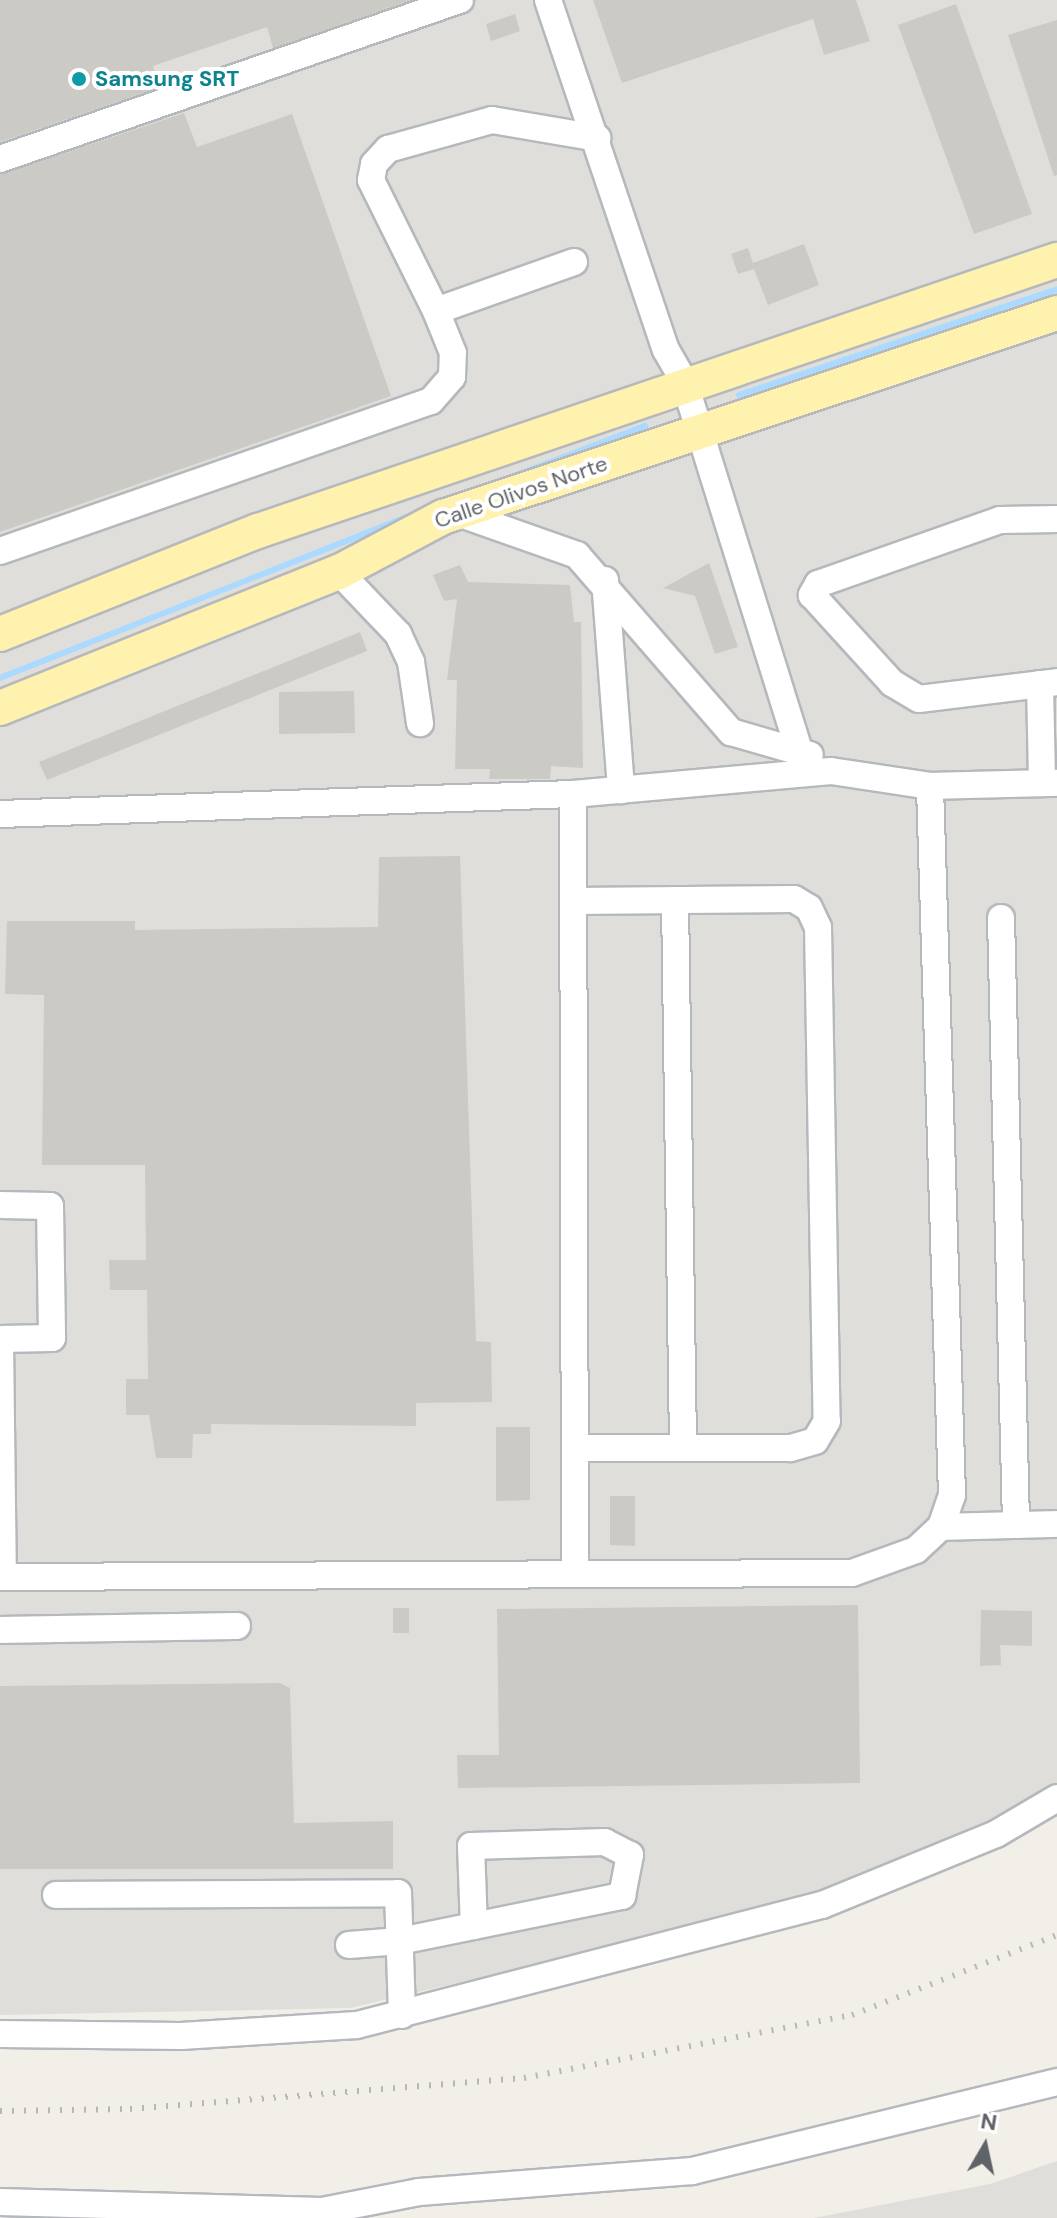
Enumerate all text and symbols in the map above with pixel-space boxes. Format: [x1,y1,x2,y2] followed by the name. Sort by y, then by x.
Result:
[95,66,239,92] place label: Samsung SRT
[70,70,88,88] marker: Samsung SRT
[431,450,611,534] street label: Calle Olivos Norte
[945,2106,1025,2186] north arrow
[979,2106,999,2137] text: N

